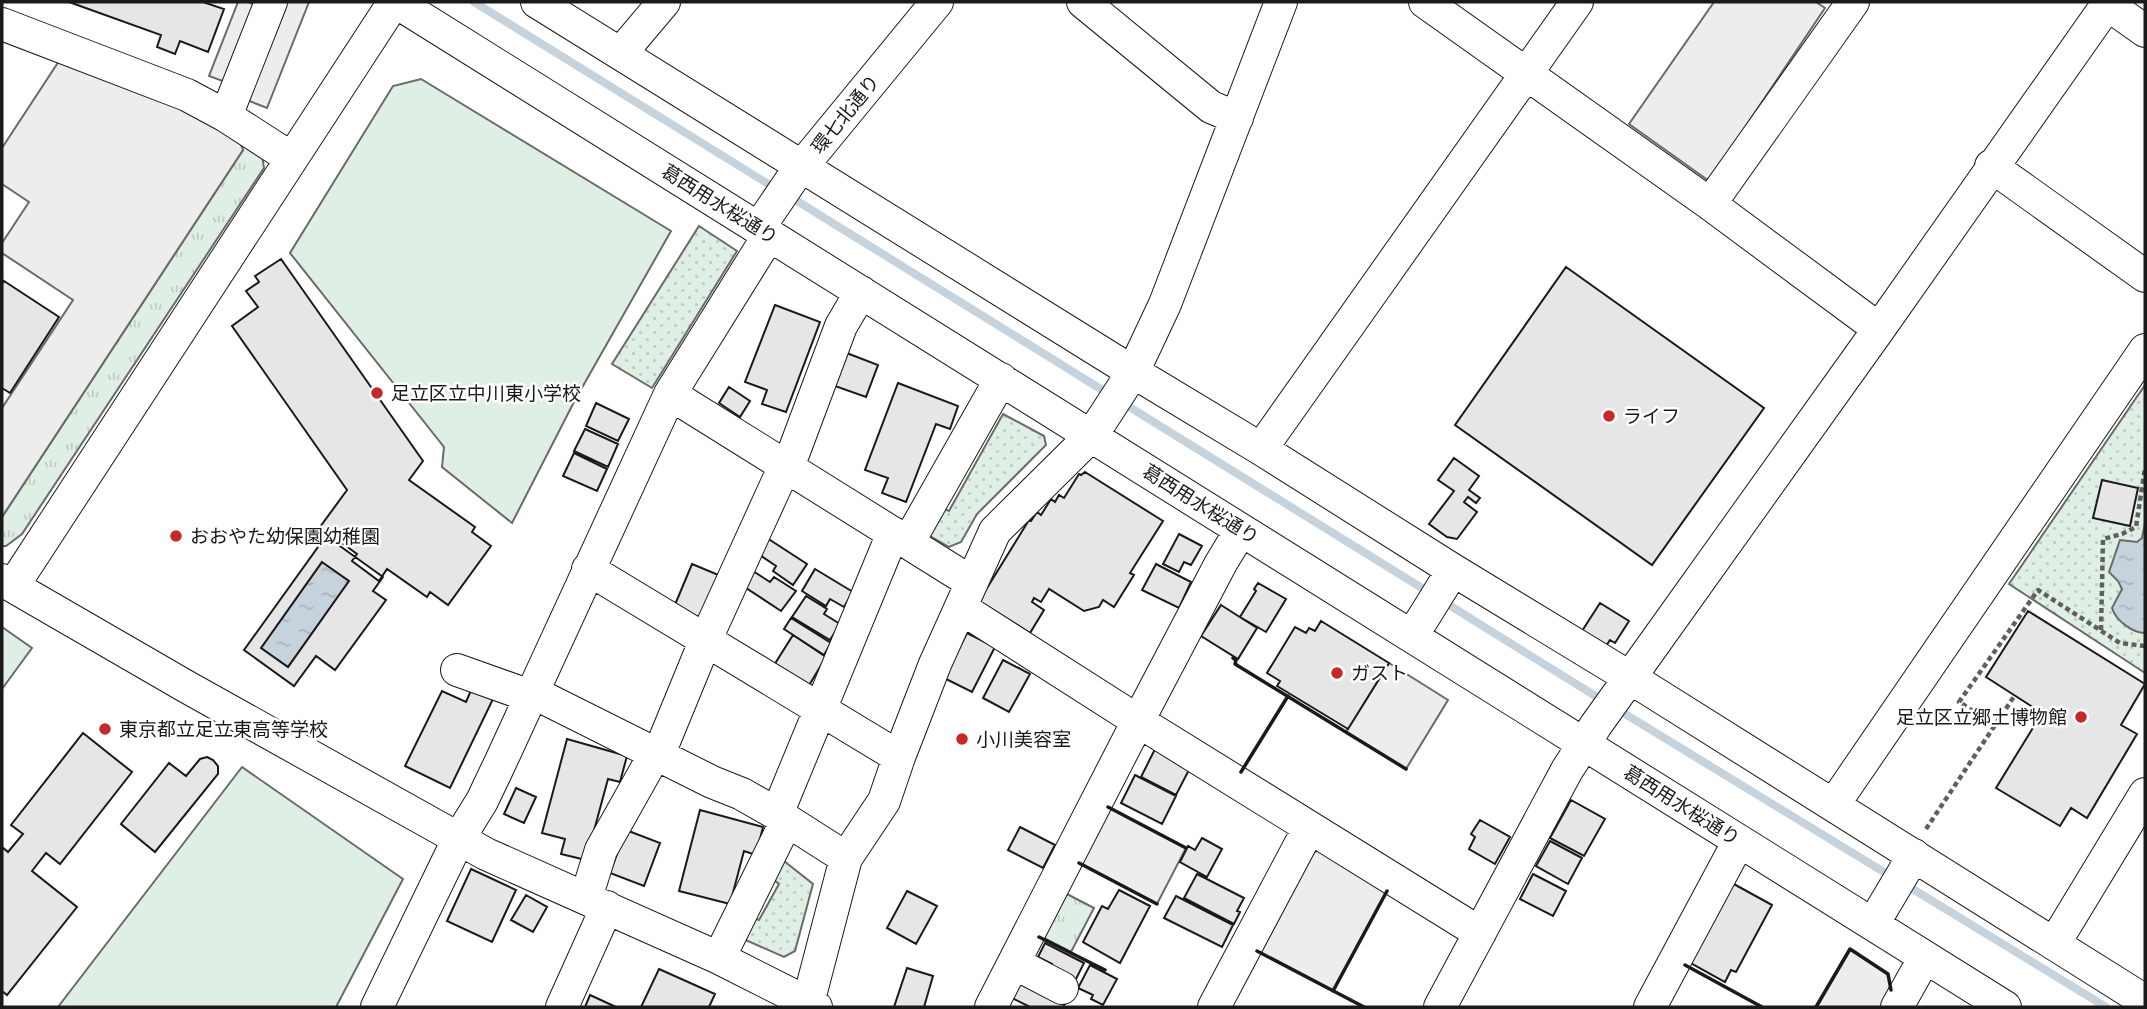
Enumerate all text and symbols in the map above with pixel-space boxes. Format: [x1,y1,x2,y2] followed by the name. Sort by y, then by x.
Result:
[807,70,884,158] street label: 環七北通り
[657,159,782,249] street label: 葛西用水桜通り
[391,382,581,405] place label: 足立区立中川東小学校
[369,385,385,401] marker: 足立区立中川東小学校
[1623,405,1680,428] place label: ライフ
[1601,408,1617,424] marker: ライフ
[1138,459,1263,549] street label: 葛西用水桜通り
[190,525,380,548] place label: おおやた幼保園幼稚園
[168,528,184,544] marker: おおやた幼保園幼稚園
[1351,662,1408,685] place label: ガスト
[1329,665,1345,681] marker: ガスト
[1896,706,2067,729] place label: 足立区立郷土博物館
[2073,709,2089,725] marker: 足立区立郷土博物館
[119,718,328,741] place label: 東京都立足立東高等学校
[97,721,113,737] marker: 東京都立足立東高等学校
[976,728,1071,751] place label: 小川美容室
[954,731,970,747] marker: 小川美容室
[1619,760,1744,850] street label: 葛西用水桜通り

